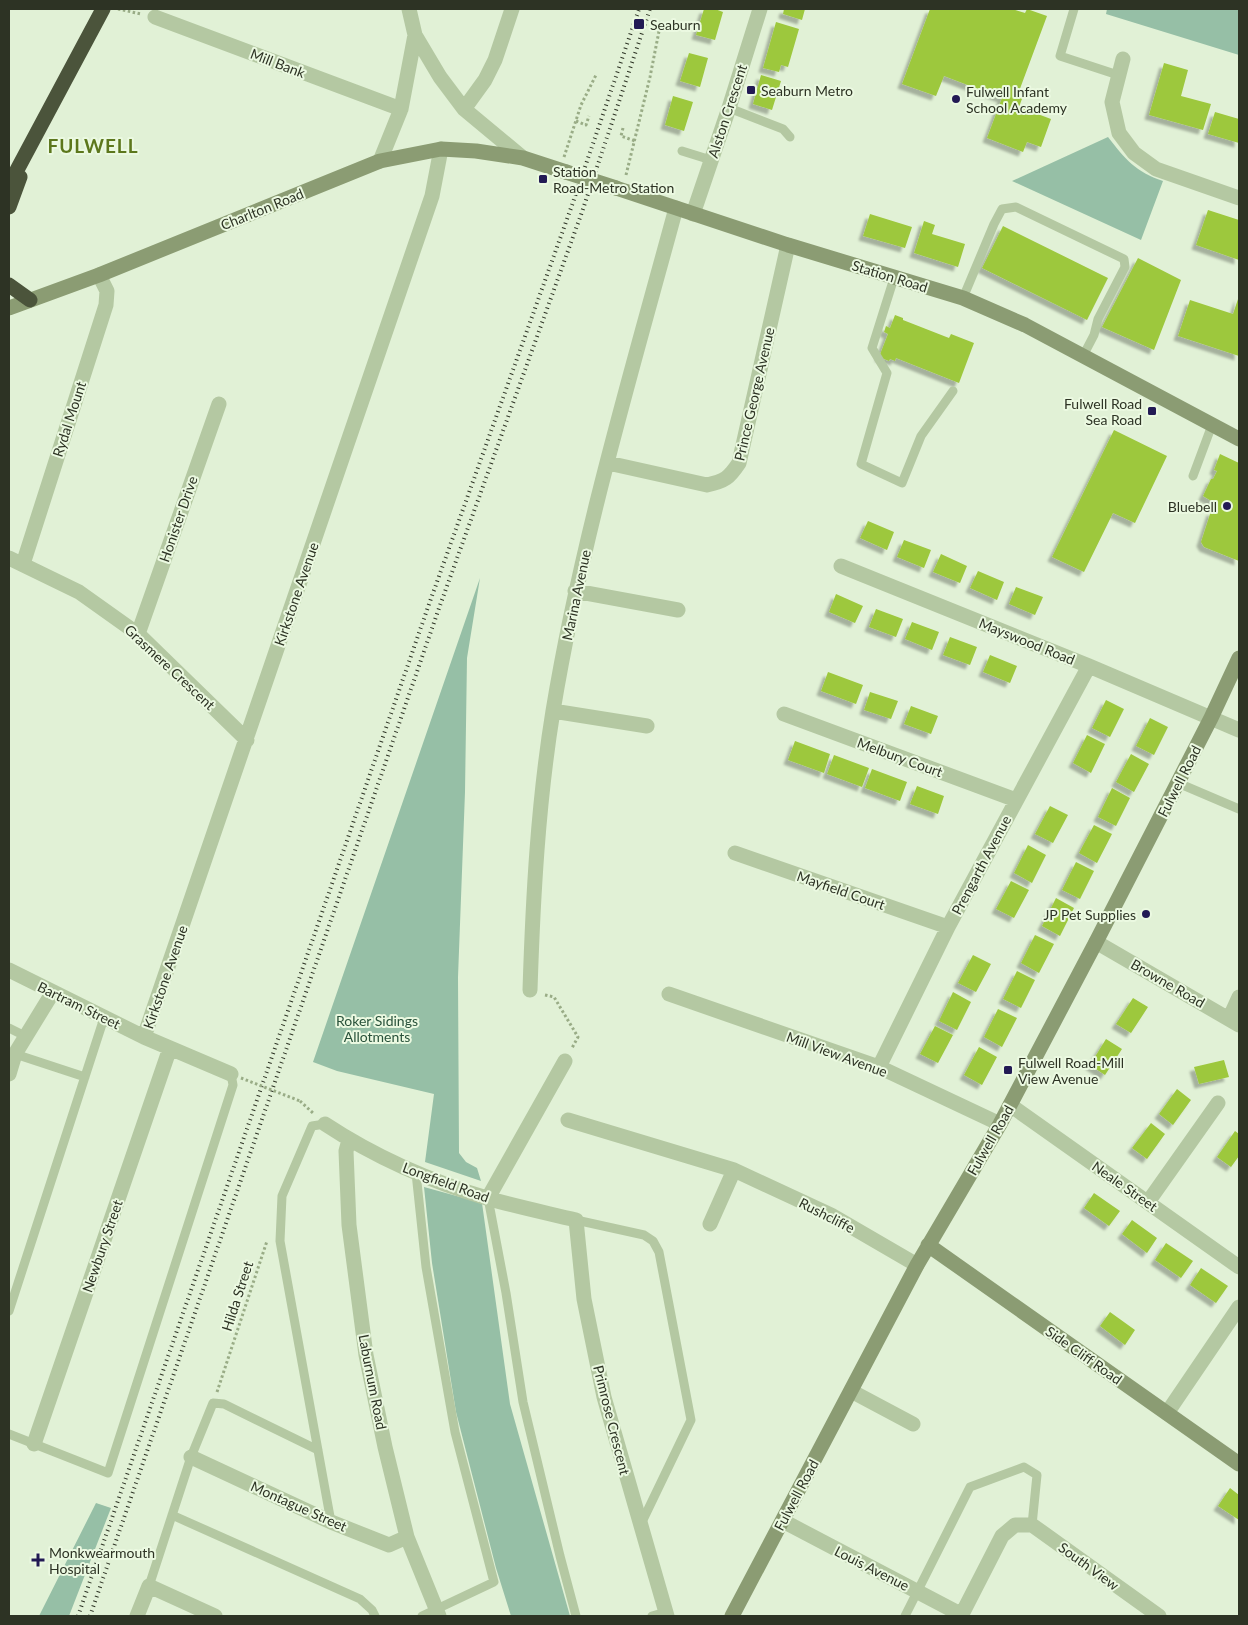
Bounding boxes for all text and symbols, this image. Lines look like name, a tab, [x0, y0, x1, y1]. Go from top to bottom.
place label: Seaburn	[650, 16, 700, 33]
marker: Seaburn	[632, 17, 646, 31]
street label: Mill Bank	[248, 45, 309, 82]
street label: Alston Crescent	[704, 62, 750, 160]
place label: Seaburn Metro	[761, 82, 853, 99]
place label: Fulwell Infant School Academy	[966, 83, 1068, 116]
marker: Seaburn Metro	[745, 84, 757, 96]
marker: Fulwell Infant School Academy	[950, 93, 962, 105]
district label: FULWELL	[47, 134, 139, 157]
place label: Station Road-Metro Station	[553, 163, 674, 196]
marker: Station Road-Metro Station	[537, 173, 549, 185]
street label: Charlton Road	[218, 185, 306, 233]
street label: Station Road	[850, 256, 930, 296]
street label: Prince George Avenue	[730, 326, 778, 462]
street label: Rydal Mount	[49, 379, 89, 459]
place label: Fulwell Road Sea Road	[1064, 395, 1142, 428]
marker: Fulwell Road Sea Road	[1146, 405, 1158, 417]
street label: Honister Drive	[155, 474, 201, 564]
place label: Bluebell	[1168, 498, 1217, 515]
marker: Bluebell	[1221, 500, 1233, 512]
street label: Kirkstone Avenue	[270, 540, 322, 648]
street label: Marina Avenue	[558, 548, 594, 642]
street label: Mayswood Road	[977, 614, 1077, 668]
street label: Grasmere Crescent	[121, 621, 219, 713]
street label: Melbury Court	[855, 734, 945, 780]
street label: Fulwell Road	[1154, 742, 1204, 820]
street label: Prengarth Avenue	[948, 812, 1014, 918]
street label: Mayfield Court	[795, 867, 887, 913]
place label: JP Pet Supplies	[1043, 906, 1136, 923]
marker: JP Pet Supplies	[1140, 908, 1152, 920]
street label: Kirkstone Avenue	[139, 923, 191, 1031]
street label: Browne Road	[1128, 955, 1208, 1011]
street label: Bartram Street	[35, 978, 123, 1032]
park label: Roker Sidings Allotments	[336, 1012, 418, 1045]
street label: Mill View Avenue	[784, 1028, 890, 1080]
place label: Fulwell Road-Mill View Avenue	[1018, 1054, 1124, 1087]
marker: Fulwell Road-Mill View Avenue	[1002, 1064, 1014, 1076]
street label: Fulwell Road	[963, 1102, 1017, 1178]
street label: Neale Street	[1089, 1157, 1161, 1215]
street label: Longfield Road	[400, 1158, 492, 1206]
street label: Rushcliffe	[796, 1194, 858, 1236]
street label: Newbury Street	[78, 1197, 126, 1295]
street label: Hilda Street	[218, 1259, 256, 1333]
street label: Side Cliff Road	[1042, 1322, 1126, 1388]
street label: Laburnum Road	[355, 1333, 391, 1431]
street label: Primrose Crescent	[590, 1363, 634, 1477]
street label: Fulwell Road	[770, 1457, 822, 1533]
street label: Montague Street	[248, 1477, 350, 1535]
street label: South View	[1056, 1538, 1122, 1594]
street label: Louis Avenue	[832, 1542, 912, 1594]
place label: Monkwearmouth Hospital	[49, 1544, 155, 1577]
marker: Monkwearmouth Hospital	[31, 1553, 45, 1567]

